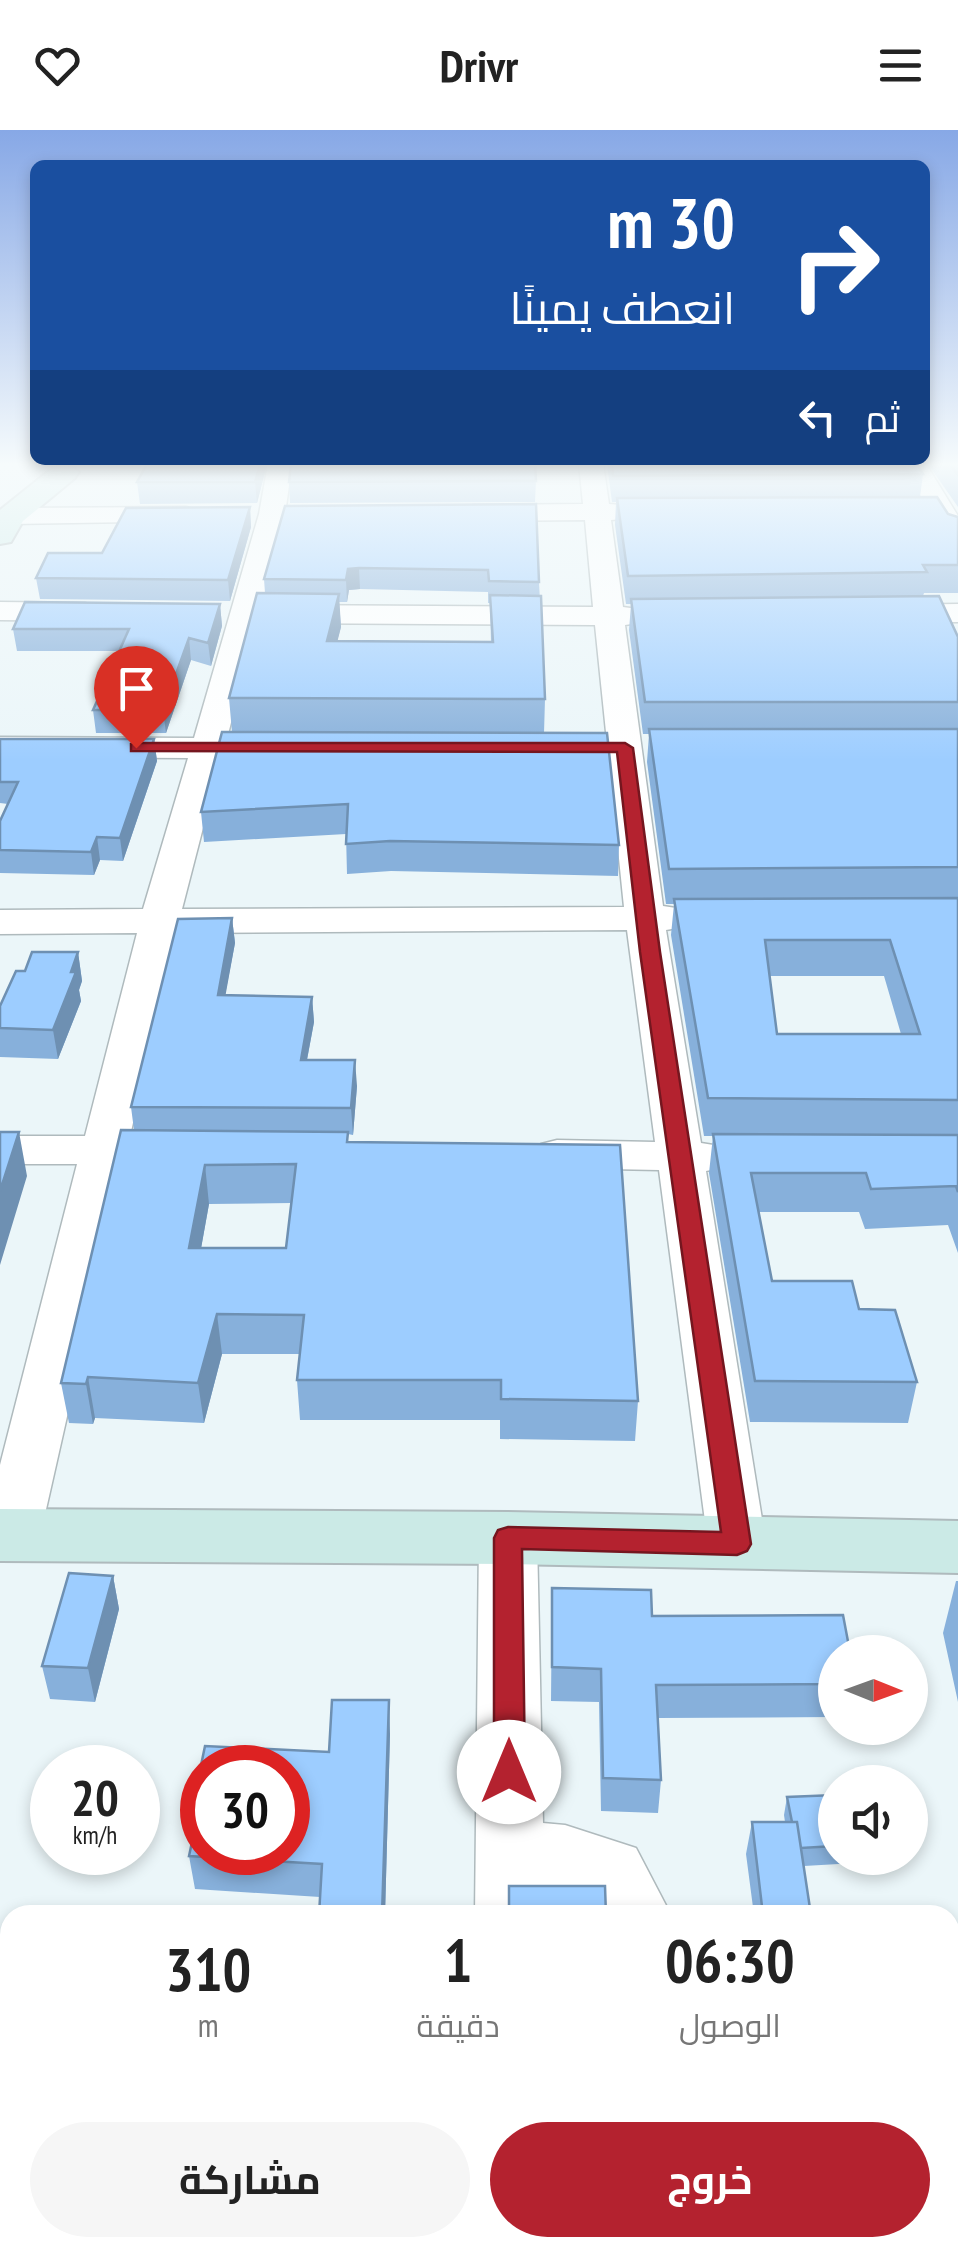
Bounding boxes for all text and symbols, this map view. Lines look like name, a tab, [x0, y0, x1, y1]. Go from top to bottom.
text: Drivr	[440, 36, 518, 94]
icon: heart	[30, 38, 85, 93]
icon: menu	[873, 38, 928, 93]
text: 30 m	[607, 177, 735, 267]
icon: right	[770, 200, 900, 330]
text: انعطف يمينًا	[509, 278, 735, 336]
icon: left	[790, 390, 845, 445]
text: ثم	[865, 393, 900, 442]
pin	[94, 646, 179, 749]
icon: arrive	[109, 661, 164, 716]
north arrow	[818, 1635, 928, 1745]
map controls	[818, 1635, 928, 1875]
position arrow	[457, 1720, 561, 1824]
speed limit sign: 30	[180, 1745, 310, 1875]
text: 20	[71, 1765, 119, 1830]
button: sound	[818, 1765, 928, 1875]
text: km/h	[73, 1819, 117, 1851]
text: 1	[444, 1921, 472, 1999]
text: 06:30	[665, 1921, 795, 1999]
text: 310	[165, 1930, 251, 2008]
text: m	[198, 2004, 219, 2046]
text: دقيقة	[417, 2004, 500, 2046]
text: الوصول	[679, 2004, 781, 2046]
button: مشاركة	[30, 2122, 470, 2237]
button: خروج	[490, 2122, 930, 2237]

